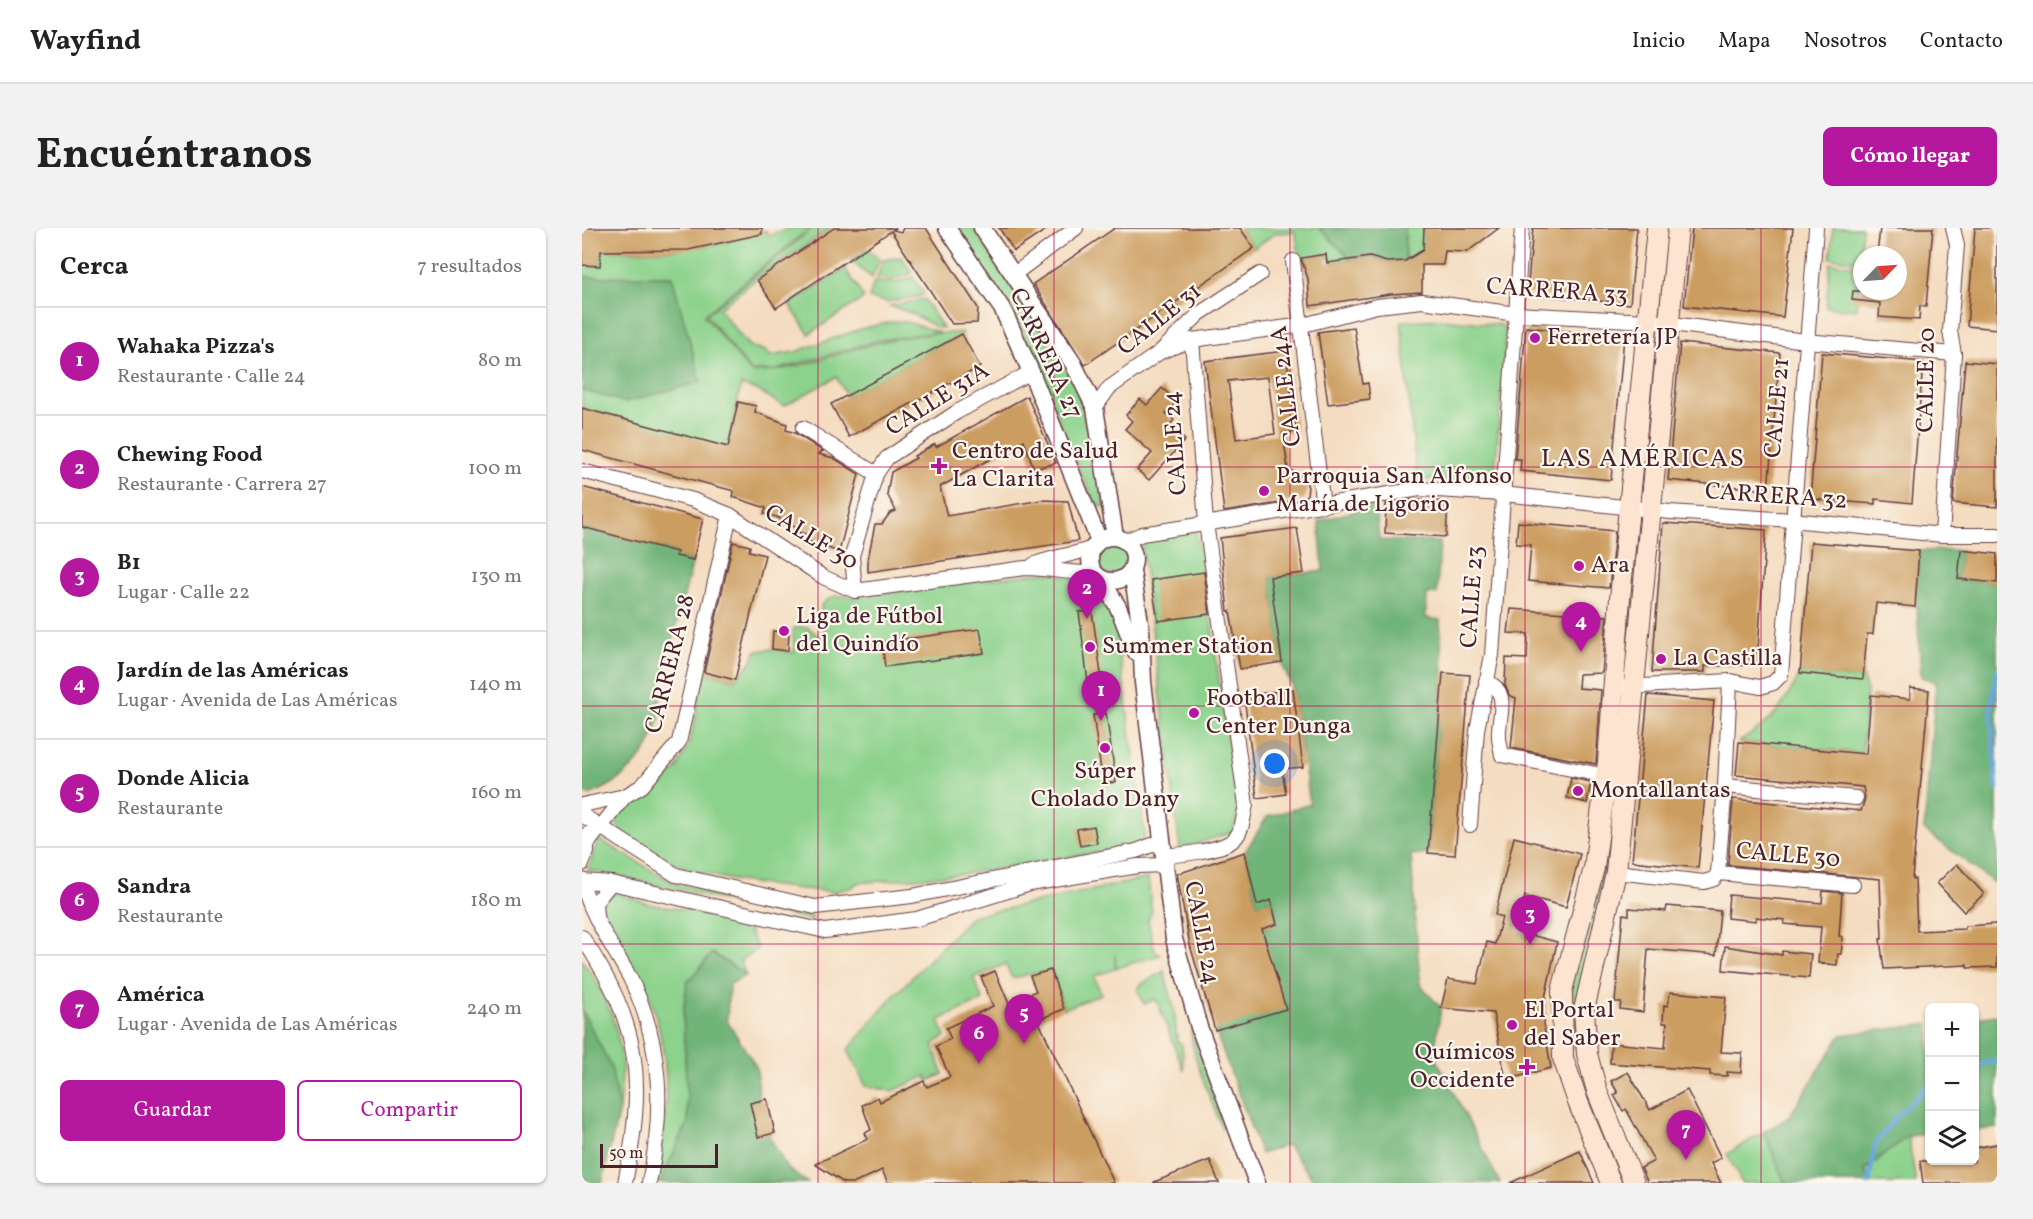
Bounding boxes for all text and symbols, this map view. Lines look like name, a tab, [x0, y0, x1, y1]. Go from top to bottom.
text: Wayfind	[30, 22, 141, 61]
text: Inicio	[1632, 27, 1685, 56]
text: Mapa	[1718, 27, 1771, 56]
text: Nosotros	[1804, 27, 1887, 56]
text: Contacto	[1920, 27, 2003, 56]
text: Encuéntranos	[36, 127, 312, 186]
button: Cómo llegar	[1823, 127, 1997, 186]
north arrow	[1853, 246, 1907, 300]
text: Cerca	[60, 249, 129, 285]
text: 7 resultados	[417, 253, 522, 281]
street label: CARRERA 33	[1485, 270, 1629, 314]
street label: CALLE 31	[1111, 275, 1209, 365]
street label: CARRERA 27	[1000, 283, 1090, 425]
place label: Ferretería JP	[1547, 321, 1678, 355]
street label: CALLE 24A	[1263, 323, 1311, 448]
street label: CALLE 20	[1909, 327, 1945, 433]
marker: Ferretería JP	[1528, 331, 1542, 345]
text: Wahaka Pizza's	[117, 332, 275, 363]
text: 1	[75, 347, 84, 375]
text: 80 m	[478, 347, 522, 375]
street label: CALLE 31A	[879, 355, 997, 445]
street label: CALLE 21	[1757, 357, 1799, 459]
text: Restaurante · Calle 24	[117, 363, 306, 391]
street label: CALLE 24	[1155, 390, 1197, 496]
place label: Centro de Salud La Clarita	[952, 435, 1119, 497]
text: Chewing Food	[117, 440, 263, 471]
district label: LAS AMÉRICAS	[1541, 441, 1745, 477]
text: 2	[74, 455, 85, 483]
text: 100 m	[468, 455, 522, 483]
marker: Centro de Salud La Clarita	[930, 457, 948, 475]
place label: Parroquia San Alfonso María de Ligorio	[1276, 460, 1512, 522]
text: Restaurante · Carrera 27	[117, 471, 327, 499]
street label: CARRERA 32	[1704, 475, 1848, 519]
marker: Parroquia San Alfonso María de Ligorio	[1257, 484, 1271, 498]
street label: CALLE 30	[757, 497, 865, 579]
street label: CALLE 23	[1452, 545, 1494, 649]
text: B1	[117, 548, 141, 579]
place label: Ara	[1591, 549, 1630, 583]
marker: Ara	[1572, 559, 1586, 573]
text: 3	[74, 563, 85, 591]
text: 130 m	[471, 563, 522, 591]
pin: 2	[1068, 570, 1106, 619]
text: Lugar · Calle 22	[117, 579, 250, 607]
street label: CARRERA 28	[637, 591, 705, 737]
place label: Liga de Fútbol del Quindío	[796, 600, 943, 662]
pin: 4	[1562, 602, 1600, 652]
marker: Liga de Fútbol del Quindío	[777, 624, 791, 638]
place label: Summer Station	[1102, 630, 1274, 664]
marker: Summer Station	[1083, 640, 1097, 654]
place label: La Castilla	[1673, 642, 1783, 676]
marker: La Castilla	[1654, 652, 1668, 666]
text: Jardín de las Américas	[117, 656, 349, 687]
text: 4	[73, 671, 86, 699]
text: 140 m	[469, 671, 522, 699]
pin: 1	[1082, 672, 1120, 721]
place label: Football Center Dunga	[1206, 682, 1351, 744]
text: Lugar · Avenida de Las Américas	[117, 687, 397, 715]
marker: Football Center Dunga	[1187, 706, 1201, 720]
marker: Súper Cholado Dany	[1098, 741, 1112, 755]
your location	[1260, 749, 1289, 778]
place label: Súper Cholado Dany	[1031, 755, 1179, 817]
text: Donde Alicia	[117, 764, 249, 795]
place label: Montallantas	[1590, 774, 1731, 808]
text: 5	[75, 779, 84, 807]
text: 160 m	[470, 779, 522, 807]
marker: Montallantas	[1571, 784, 1585, 798]
text: Restaurante	[117, 795, 223, 823]
street label: CALLE 30	[1734, 835, 1842, 877]
text: Sandra	[117, 872, 191, 903]
street label: CALLE 24	[1174, 878, 1228, 988]
text: 6	[74, 887, 85, 915]
text: 180 m	[470, 887, 522, 915]
pin: 3	[1510, 896, 1550, 945]
text: Restaurante	[117, 903, 223, 931]
text: América	[117, 980, 205, 1011]
pin: 5	[1004, 994, 1044, 1044]
place label: El Portal del Saber	[1524, 994, 1621, 1056]
text: 7	[75, 995, 84, 1023]
text: 240 m	[467, 995, 522, 1023]
map controls	[1925, 1003, 1979, 1165]
button: +	[1925, 1003, 1979, 1057]
text: Lugar · Avenida de Las Américas	[117, 1011, 397, 1039]
pin: 6	[960, 1014, 998, 1064]
marker: El Portal del Saber	[1505, 1018, 1519, 1032]
place label: Químicos Occidente	[1410, 1036, 1515, 1098]
button: −	[1925, 1057, 1979, 1111]
marker: Químicos Occidente	[1520, 1060, 1534, 1074]
button: Guardar	[60, 1080, 285, 1141]
button: Compartir	[297, 1080, 522, 1141]
pin: 7	[1666, 1110, 1706, 1160]
button: layers	[1925, 1111, 1979, 1165]
scale bar	[600, 1141, 718, 1168]
text: 50 m	[609, 1143, 643, 1165]

